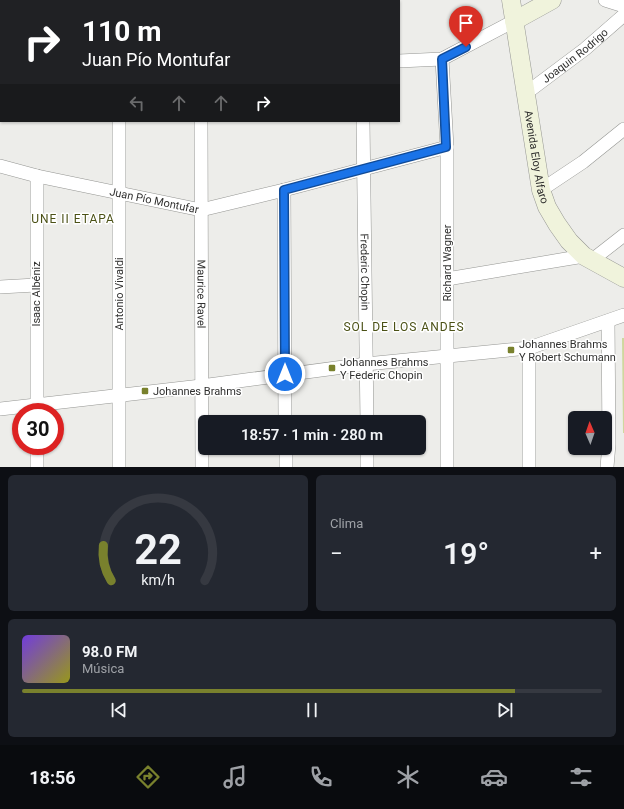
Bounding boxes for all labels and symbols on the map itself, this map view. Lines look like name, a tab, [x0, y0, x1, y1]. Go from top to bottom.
pin	[449, 6, 483, 47]
street label: Joaquin Rodrigo	[539, 26, 611, 86]
street label: Avenida Eloy Alfaro	[522, 109, 552, 205]
street label: Juan Pío Montufar	[108, 185, 200, 216]
district label: UNE II ETAPA	[31, 212, 115, 226]
street label: Richard Wagner	[441, 224, 454, 302]
street label: Frederic Chopin	[358, 233, 372, 311]
street label: Antonio Vivaldi	[113, 257, 126, 331]
street label: Maurice Ravel	[195, 260, 208, 328]
street label: Isaac Albéniz	[30, 261, 43, 327]
district label: SOL DE LOS ANDES	[343, 320, 465, 334]
place label: Johannes Brahms Y Robert Schumann	[519, 338, 616, 364]
marker: Johannes Brahms Y Robert Schumann	[506, 345, 516, 355]
position arrow	[264, 353, 306, 395]
place label: Johannes Brahms Y Federic Chopin	[340, 356, 429, 382]
marker: Johannes Brahms Y Federic Chopin	[327, 363, 337, 373]
place label: Johannes Brahms	[153, 385, 242, 398]
marker: Johannes Brahms	[140, 386, 150, 396]
speed limit sign: 30	[12, 403, 64, 455]
north arrow	[568, 411, 612, 455]

